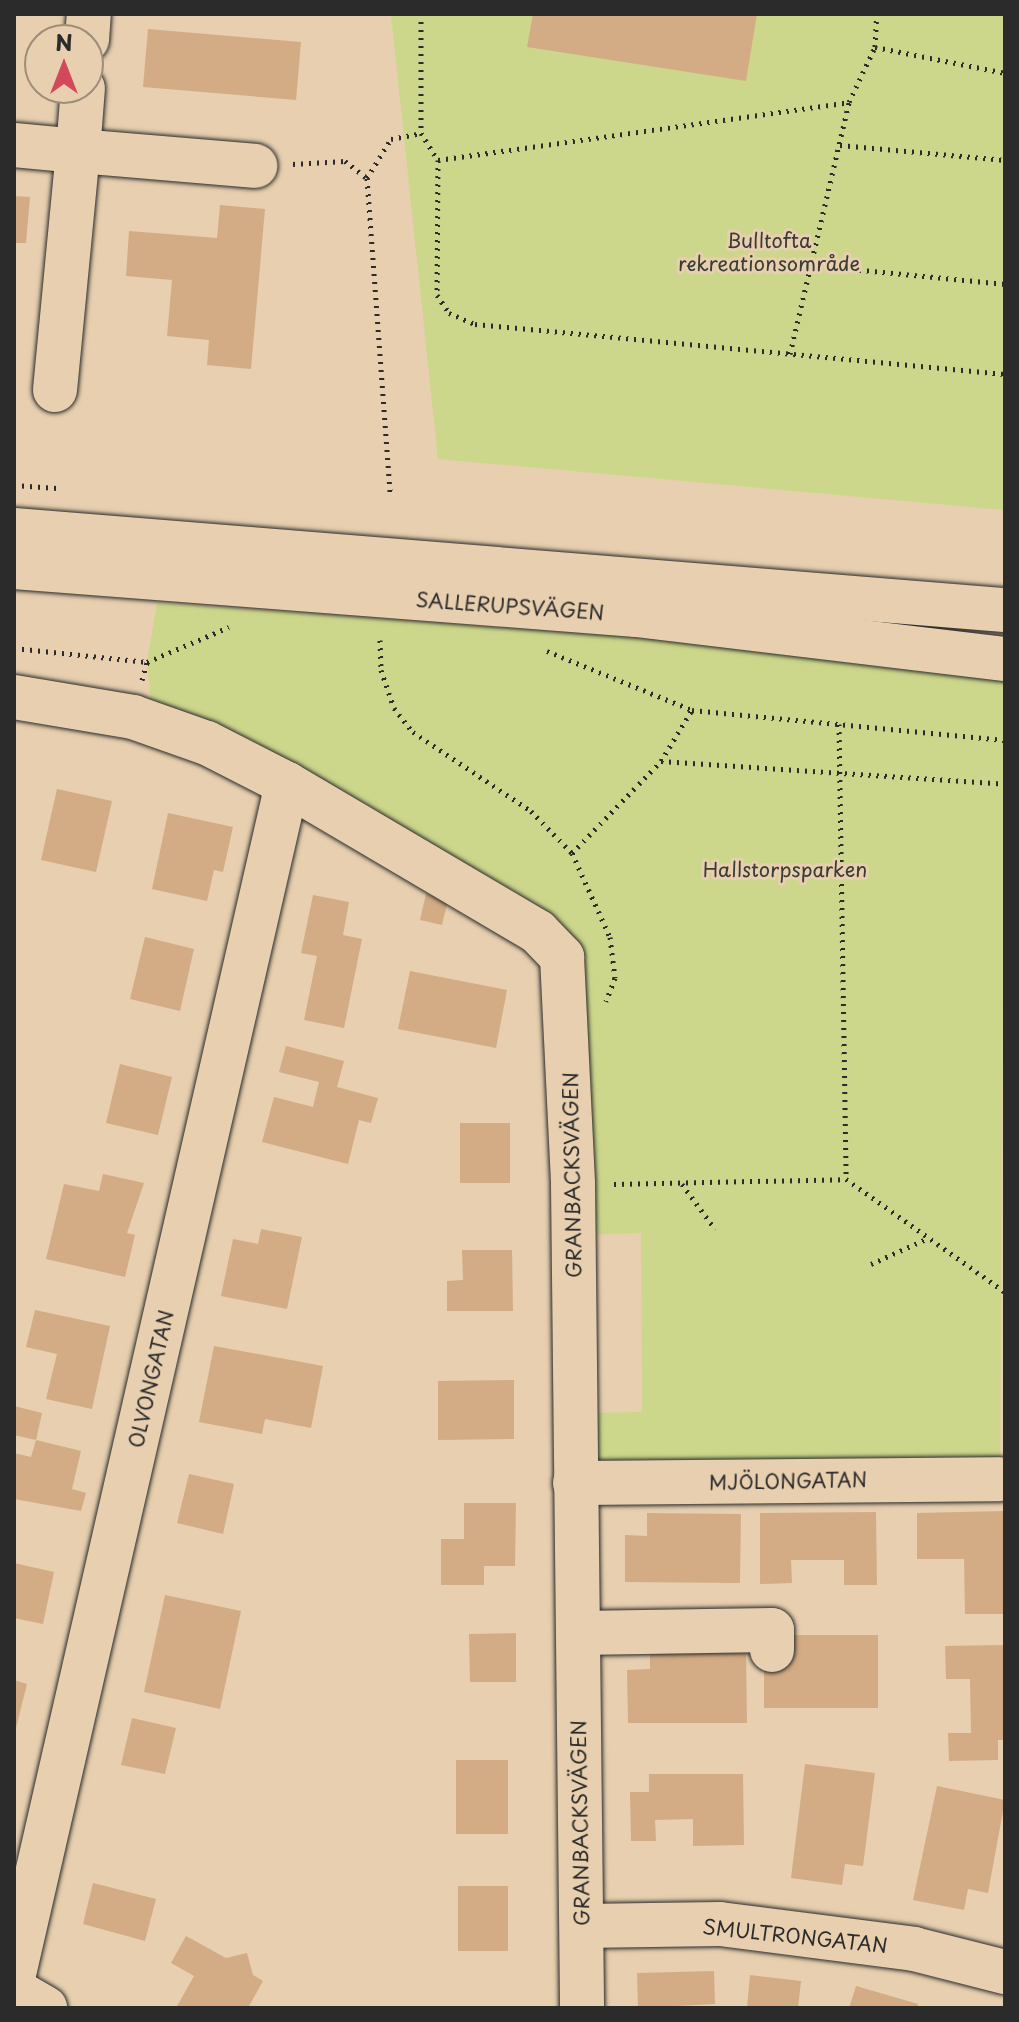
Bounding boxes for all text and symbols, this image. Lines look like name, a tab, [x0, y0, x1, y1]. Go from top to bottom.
north arrow	[24, 24, 104, 104]
text: N	[55, 25, 73, 58]
park label: Bulltofta rekreationsområde	[678, 228, 860, 275]
street label: SALLERUPSVÄGEN	[415, 587, 605, 625]
park label: Hallstorpsparken	[703, 857, 867, 881]
street label: GRANBACKSVÄGEN	[558, 1072, 586, 1278]
street label: OLVONGATAN	[124, 1308, 178, 1450]
street label: MJÖLONGATAN	[709, 1468, 867, 1494]
street label: GRANBACKSVÄGEN	[566, 1720, 594, 1926]
street label: SMULTRONGATAN	[701, 1914, 889, 1958]

